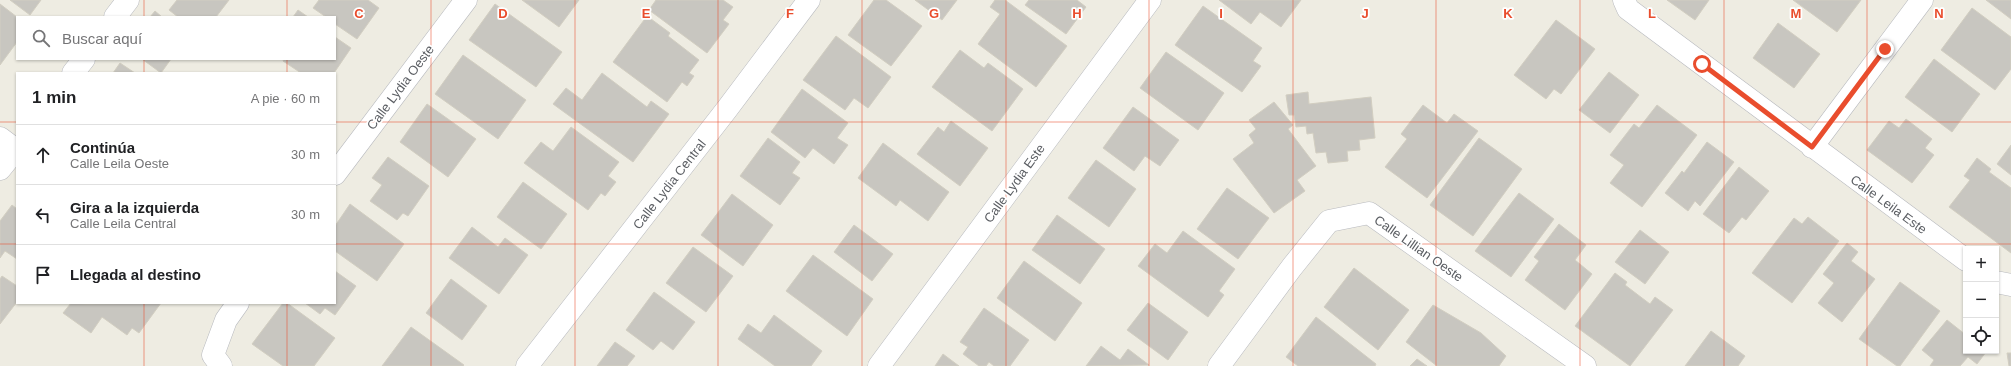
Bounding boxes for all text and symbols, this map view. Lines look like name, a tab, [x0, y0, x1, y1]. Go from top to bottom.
text: C	[354, 6, 364, 21]
text: D	[498, 6, 508, 21]
text: E	[642, 6, 651, 21]
text: F	[786, 6, 794, 21]
text: G	[929, 6, 939, 21]
text: H	[1072, 6, 1082, 21]
text: I	[1219, 6, 1223, 21]
text: J	[1361, 6, 1369, 21]
text: K	[1503, 6, 1513, 21]
text: L	[1648, 6, 1656, 21]
text: M	[1791, 6, 1801, 21]
text: N	[1934, 6, 1944, 21]
search box	[16, 16, 336, 60]
icon: search	[30, 27, 52, 49]
text: Buscar aquí	[62, 30, 142, 47]
route end	[1876, 40, 1894, 58]
street label: Calle Lydia Oeste	[364, 42, 437, 133]
route start	[1693, 55, 1711, 73]
text: 1 min	[32, 88, 76, 107]
text: A pie · 60 m	[251, 91, 320, 106]
street label: Calle Lydia Central	[630, 137, 709, 232]
text: Continúa	[70, 139, 135, 156]
street label: Calle Lydia Este	[981, 141, 1048, 226]
icon: ahead	[32, 144, 54, 166]
text: 30 m	[291, 147, 320, 162]
text: Calle Leila Oeste	[70, 156, 169, 171]
street label: Calle Leila Este	[1848, 172, 1930, 237]
text: Gira a la izquierda	[70, 199, 199, 216]
icon: left	[32, 204, 54, 226]
text: 30 m	[291, 207, 320, 222]
street label: Calle Lillian Oeste	[1371, 212, 1466, 285]
text: Calle Leila Central	[70, 216, 176, 231]
map controls	[1963, 246, 1999, 354]
button: +	[1963, 246, 1999, 282]
icon: arrive	[32, 264, 54, 286]
text: Llegada al destino	[70, 266, 201, 283]
button: −	[1963, 282, 1999, 318]
button: locate	[1963, 318, 1999, 354]

